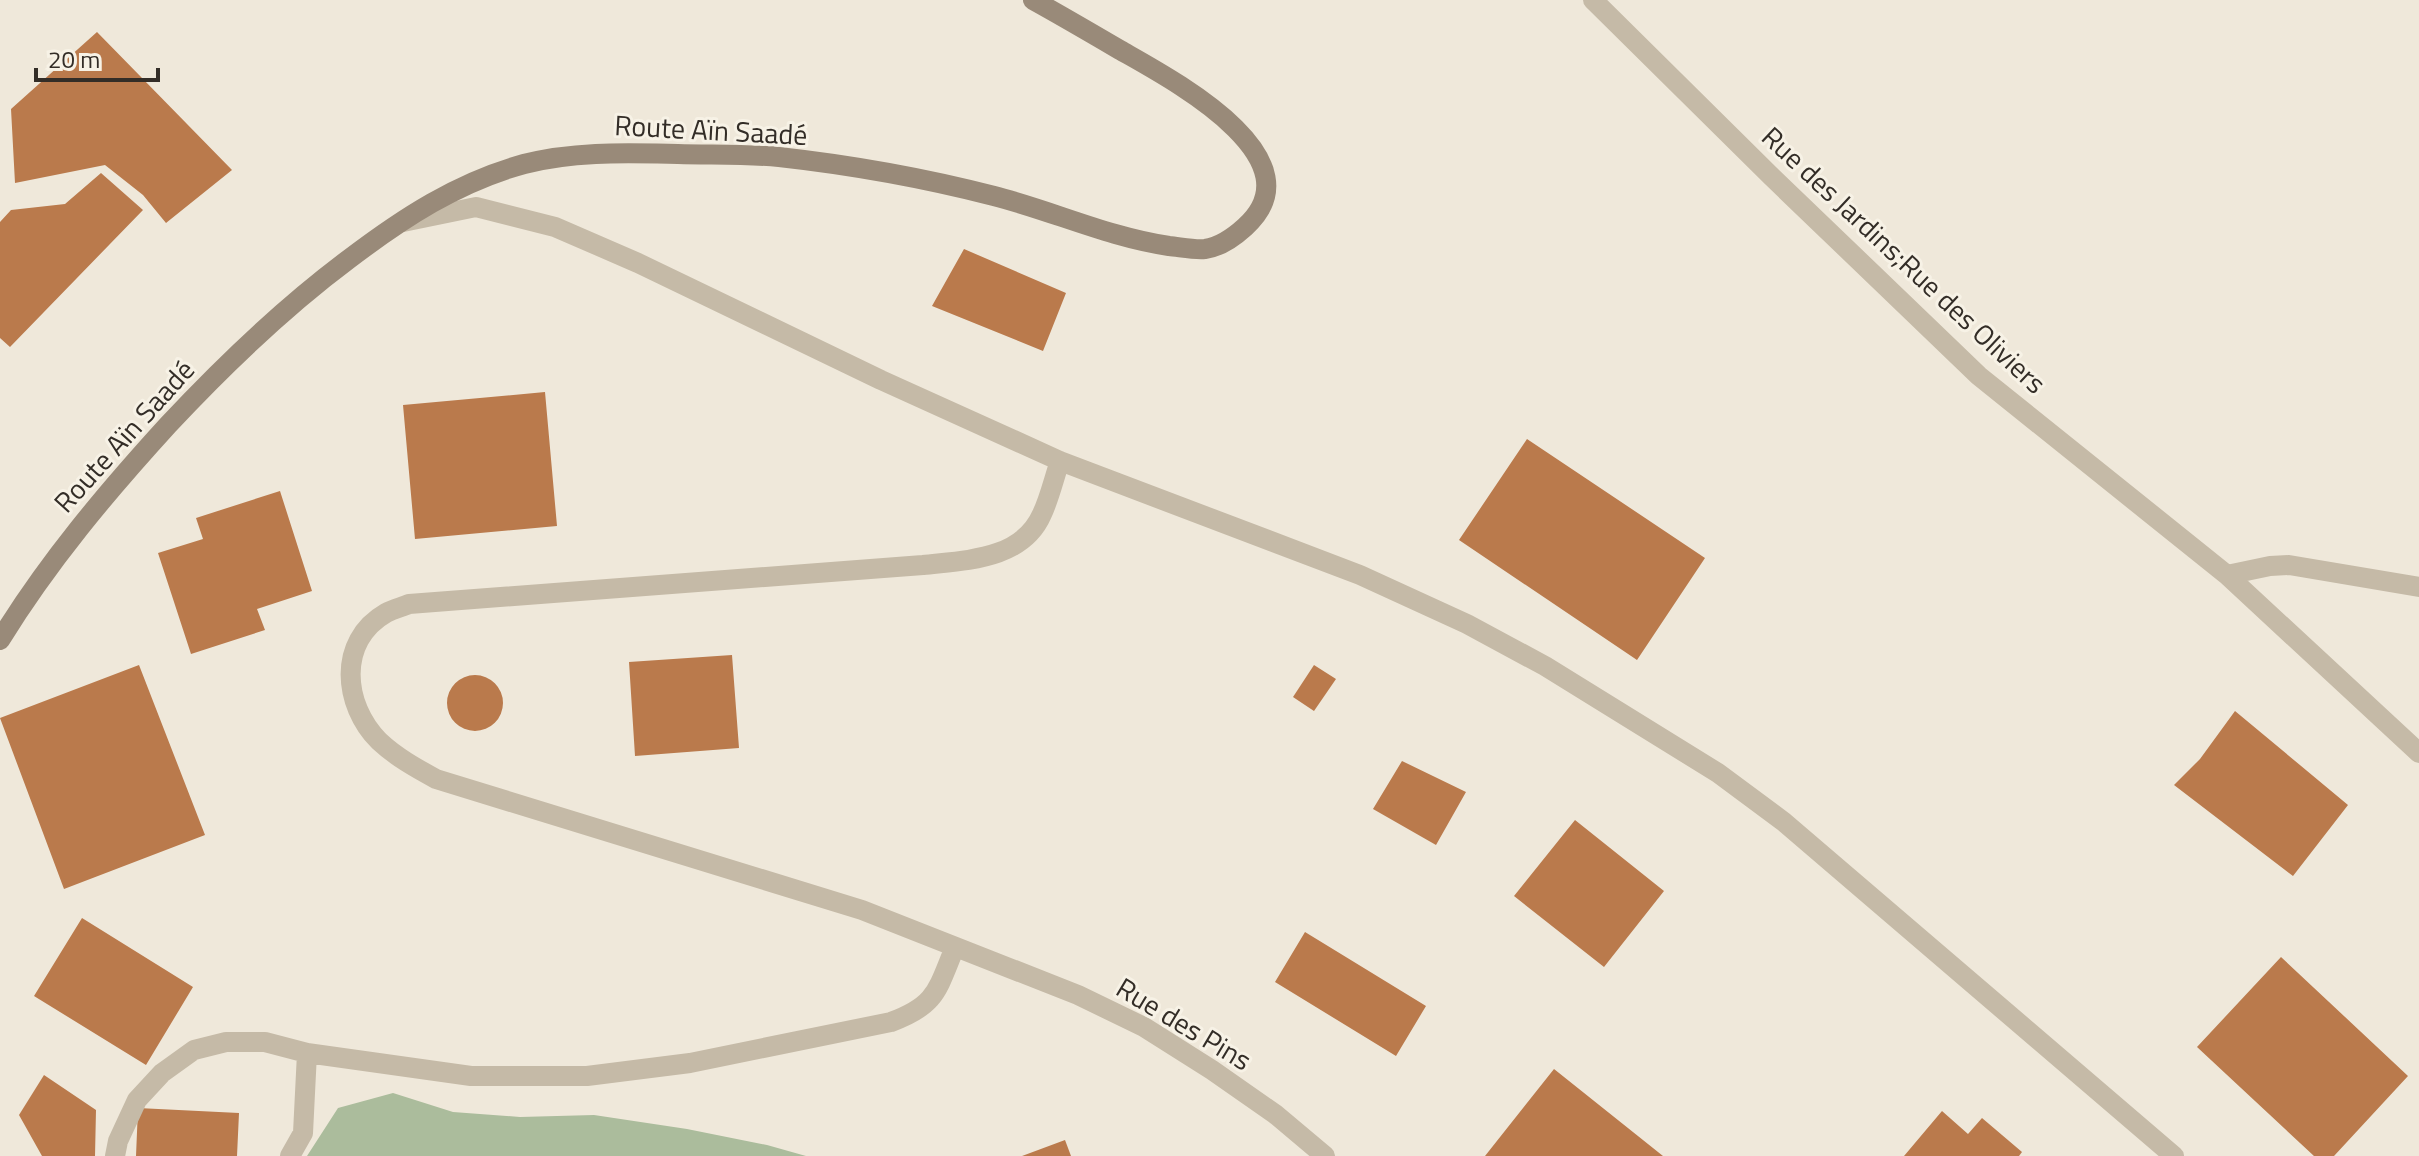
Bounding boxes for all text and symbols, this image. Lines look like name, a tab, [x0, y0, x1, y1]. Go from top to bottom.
scale bar	[36, 32, 158, 82]
text: 20 m	[48, 41, 100, 77]
street label: Route Aïn Saadé	[614, 103, 809, 156]
street label: Rue des Jardins;Rue des Oliviers	[1752, 116, 2056, 404]
street label: Route Aïn Saadé	[43, 350, 204, 522]
street label: Rue des Pins	[1108, 966, 1260, 1081]

